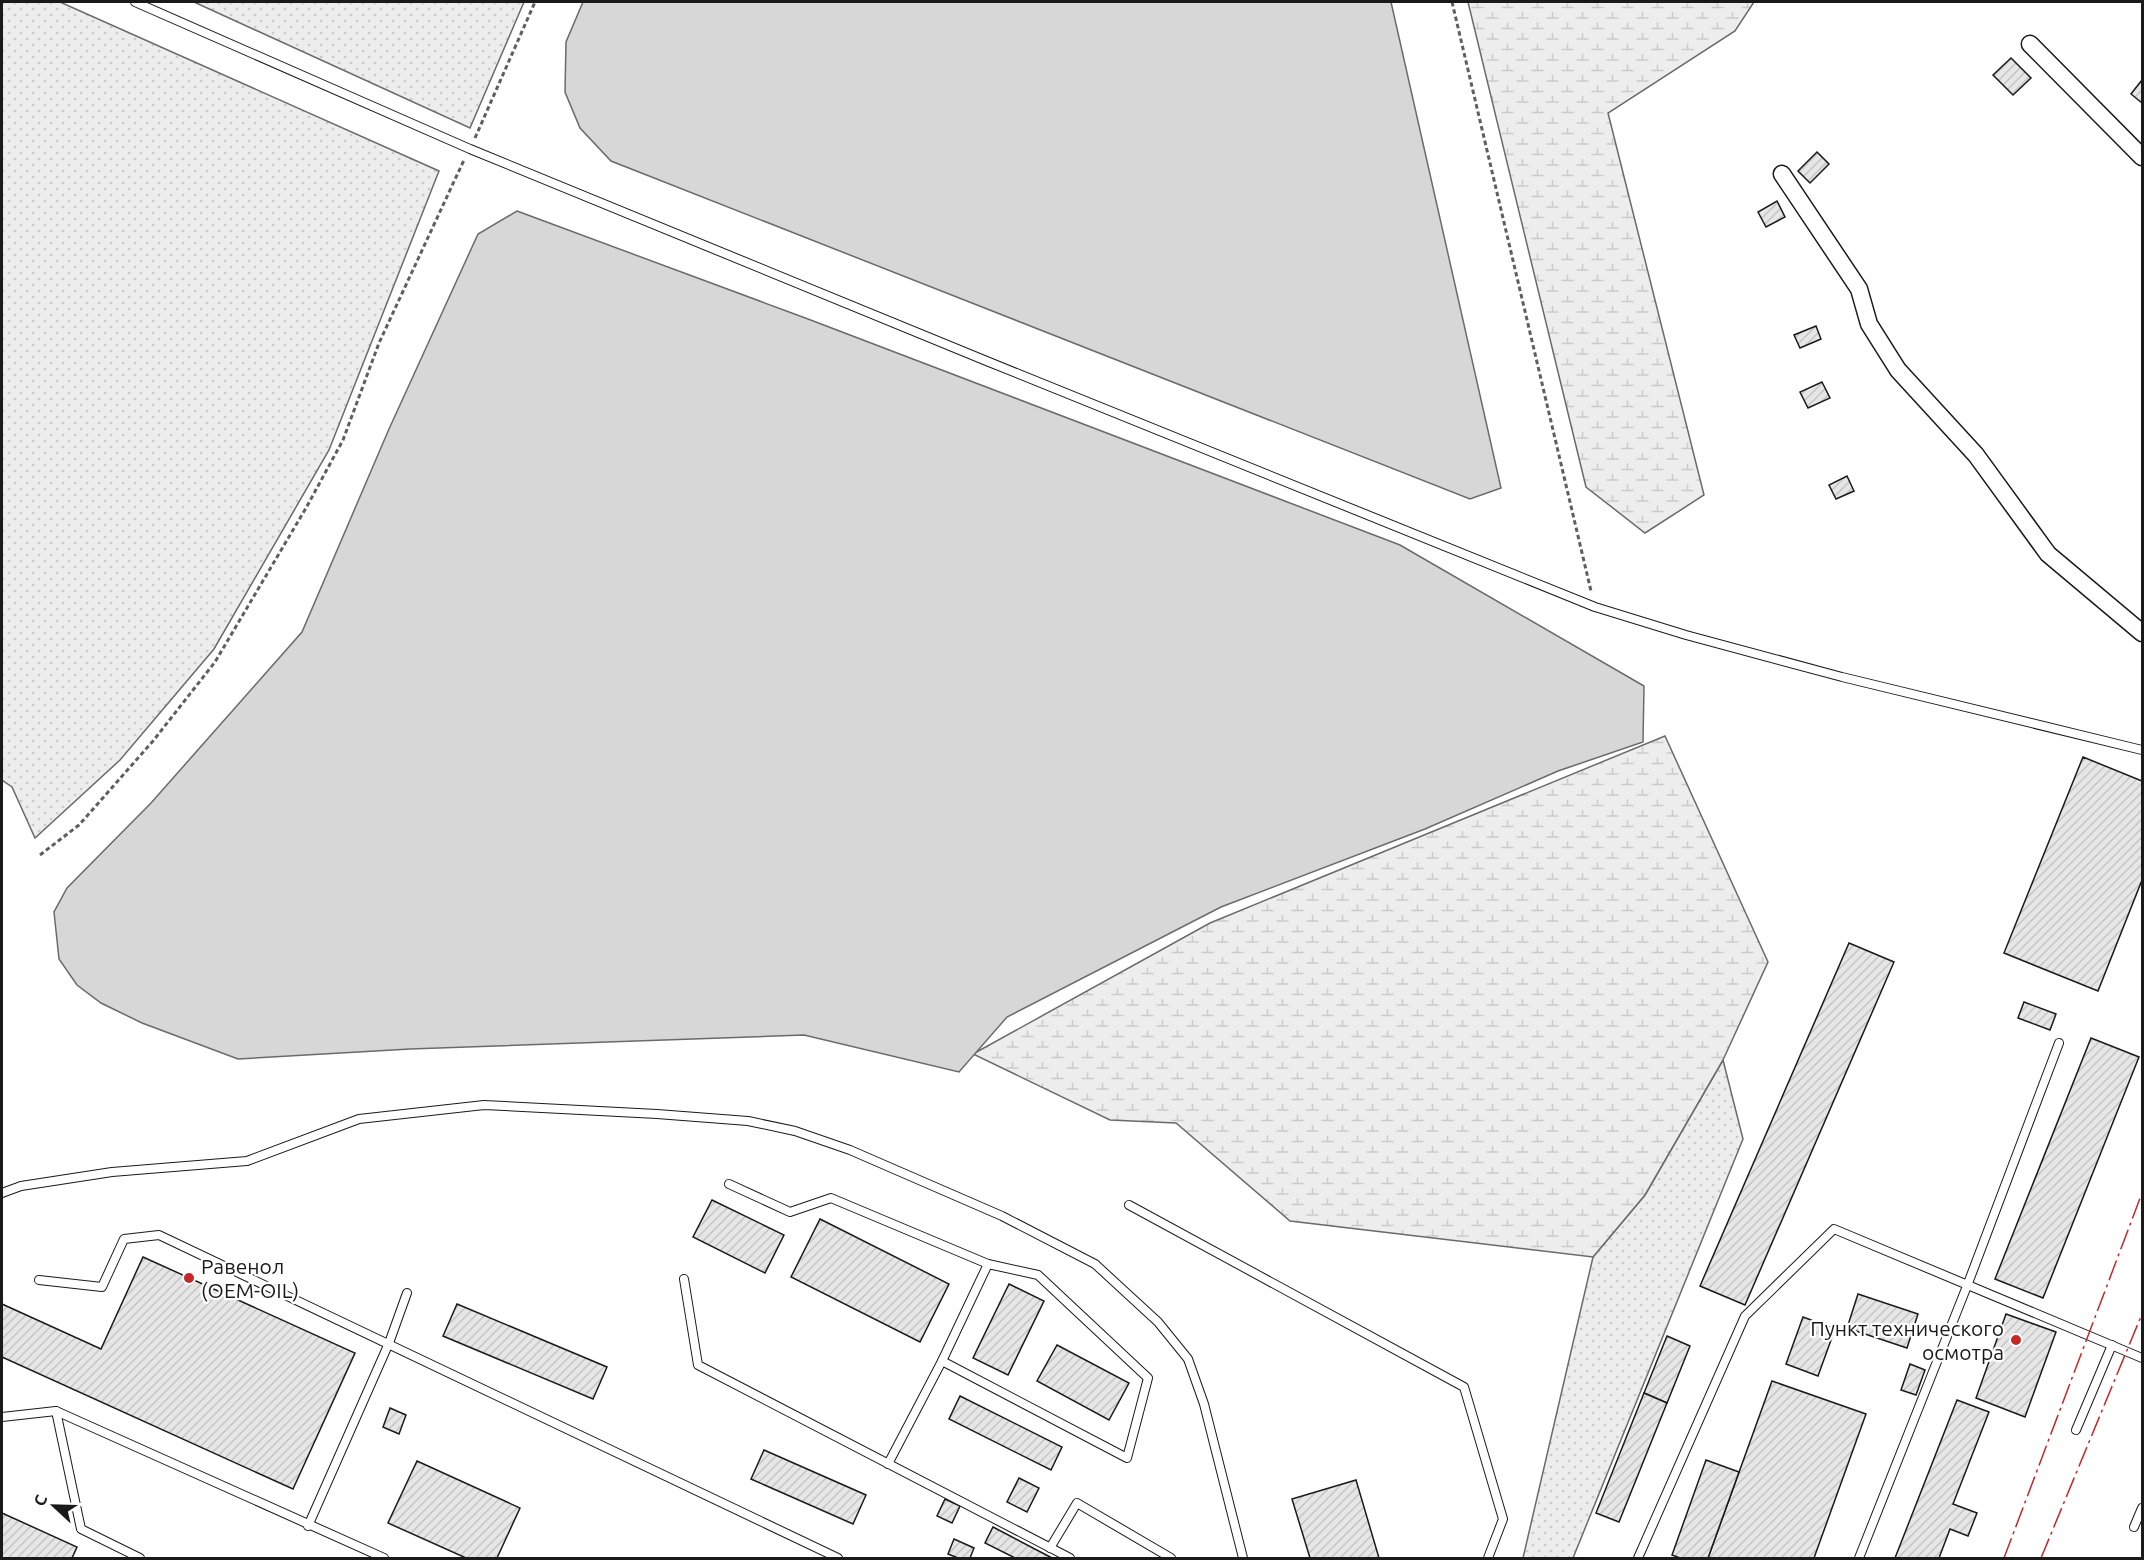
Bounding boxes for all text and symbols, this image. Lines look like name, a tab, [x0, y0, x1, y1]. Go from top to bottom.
place label: Равенол (OEM-OIL)	[201, 1254, 299, 1302]
marker: Равенол (OEM-OIL)	[182, 1271, 196, 1285]
place label: Пункт технического осмотра	[1810, 1316, 2004, 1364]
marker: Пункт технического осмотра	[2009, 1333, 2023, 1347]
north arrow	[24, 1476, 84, 1536]
text: С	[30, 1492, 50, 1508]

